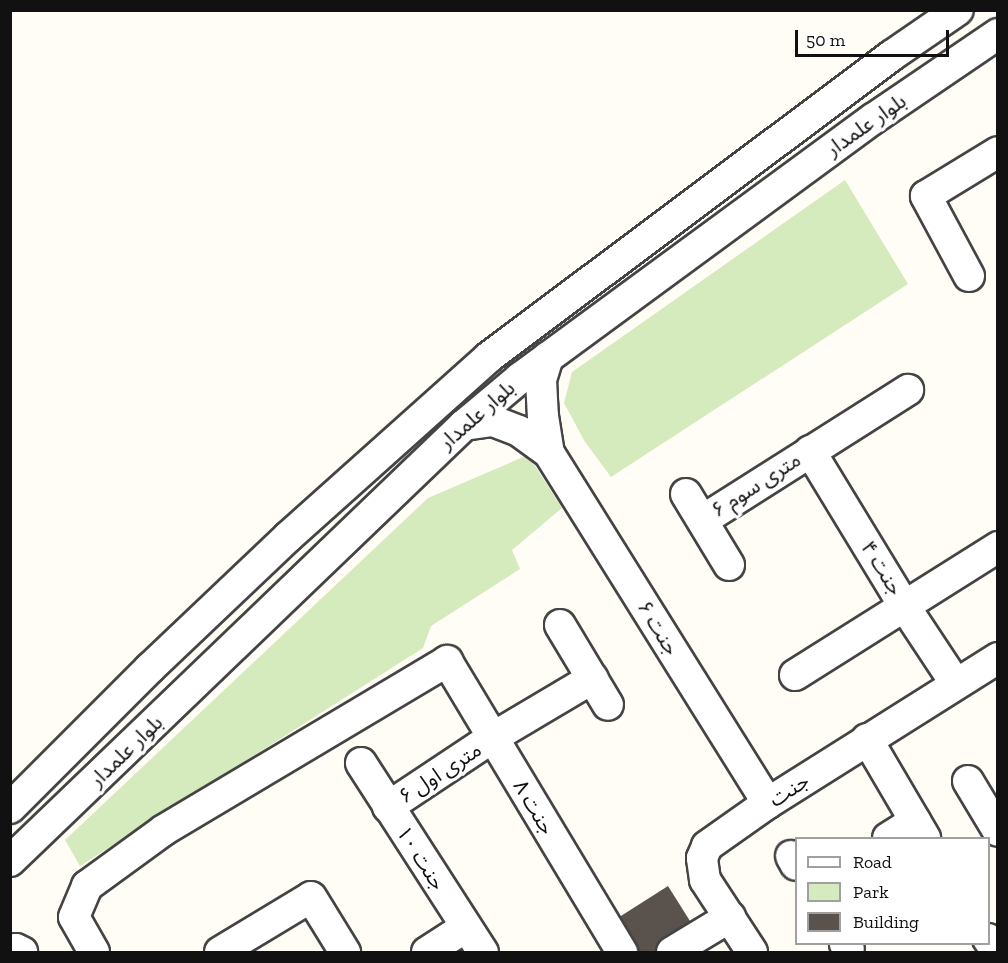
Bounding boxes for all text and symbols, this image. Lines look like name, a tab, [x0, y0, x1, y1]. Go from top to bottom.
scale bar	[798, 18, 952, 56]
text: 50 m	[806, 29, 845, 51]
street label: بلوار علمدار	[821, 88, 911, 162]
street label: بلوار علمدار	[434, 375, 520, 455]
street label: ۶ متری سوم	[707, 447, 805, 523]
street label: جنت ۴	[856, 536, 908, 600]
street label: جنت ۶	[632, 596, 684, 660]
street label: بلوار علمدار	[84, 710, 168, 792]
street label: ۶ متری اول	[394, 737, 486, 809]
street label: جنت	[764, 768, 814, 812]
street label: جنت ۸	[508, 775, 560, 839]
street label: جنت ۱۰	[391, 821, 451, 895]
legend	[795, 837, 990, 945]
text: Road	[853, 851, 892, 873]
text: Park	[853, 881, 889, 903]
text: Building	[853, 911, 919, 933]

